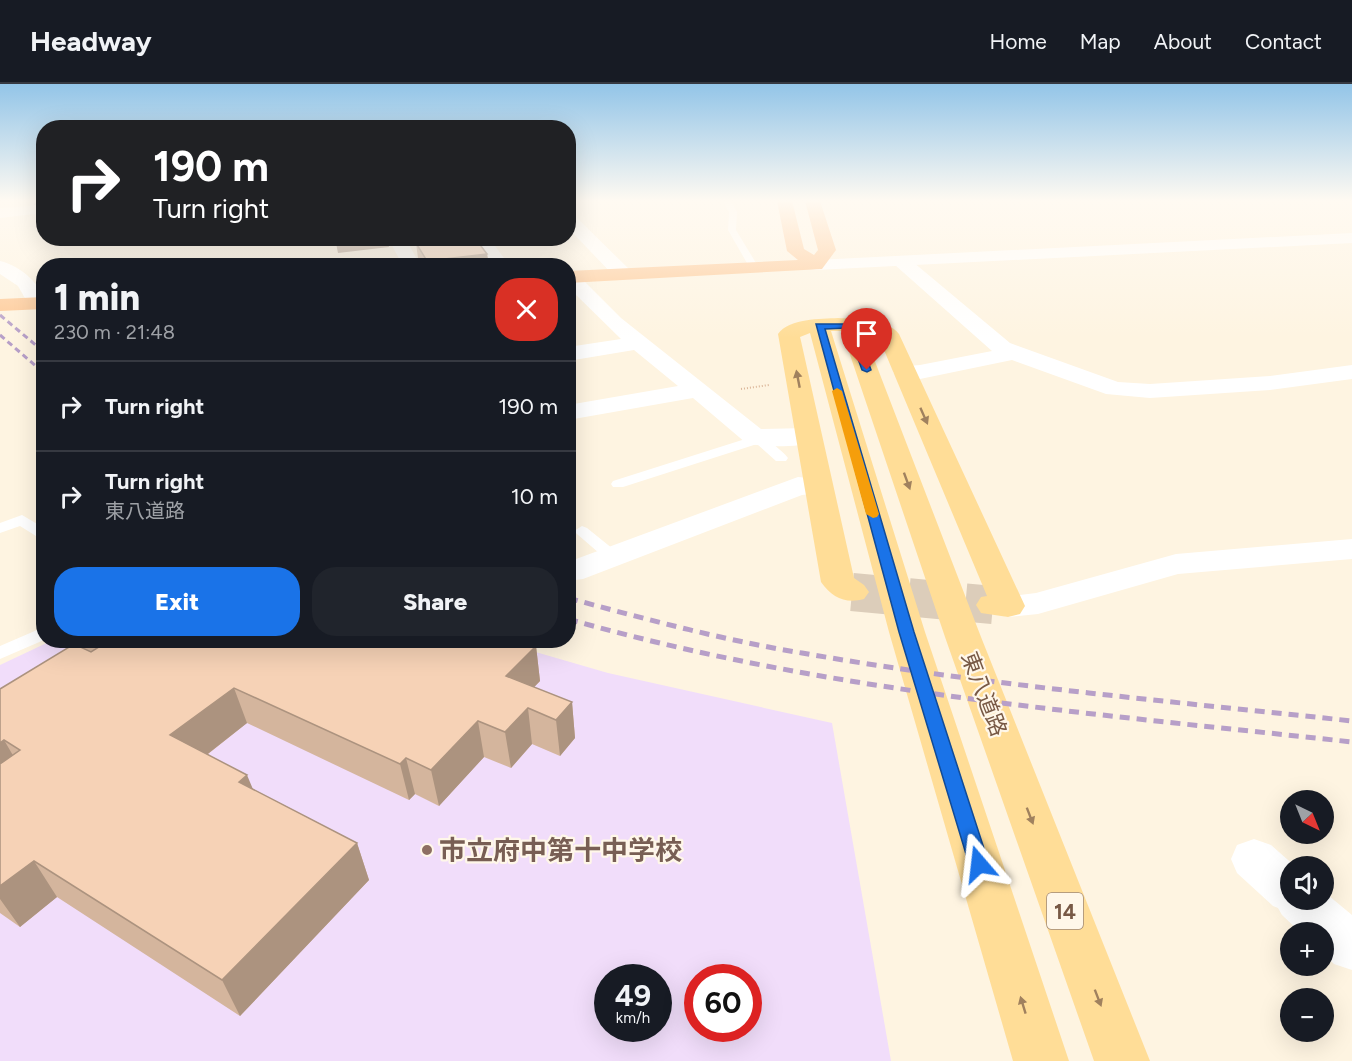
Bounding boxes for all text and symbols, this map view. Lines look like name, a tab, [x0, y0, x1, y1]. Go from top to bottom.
text: Headway	[30, 24, 152, 58]
text: Home	[990, 29, 1047, 54]
text: Map	[1080, 29, 1121, 54]
text: About	[1154, 29, 1212, 54]
text: Contact	[1245, 29, 1322, 54]
text: 190 m	[153, 141, 269, 192]
icon: right	[54, 144, 132, 222]
text: Turn right	[153, 192, 269, 225]
text: 1 min	[54, 276, 140, 319]
button: close	[495, 278, 558, 341]
pin	[841, 308, 892, 370]
icon: arrive	[850, 317, 883, 350]
text: 230 m · 21:48	[54, 320, 175, 344]
one-way arrow	[793, 369, 802, 388]
icon: right	[54, 390, 87, 423]
text: Turn right	[105, 393, 204, 420]
text: 190 m	[498, 393, 558, 420]
one-way arrow	[919, 407, 929, 425]
text: Turn right	[105, 468, 204, 495]
one-way arrow	[902, 473, 912, 491]
icon: right	[54, 480, 87, 513]
text: 10 m	[511, 483, 558, 510]
text: 東八道路	[105, 499, 185, 523]
button: Exit	[54, 567, 300, 636]
button: Share	[312, 567, 558, 636]
street label: 東八道路	[956, 648, 1012, 740]
north arrow	[1280, 790, 1334, 844]
map controls	[1280, 790, 1334, 1042]
one-way arrow	[1025, 807, 1035, 825]
position arrow	[947, 832, 1011, 896]
place label: 市立府中第十中学校	[439, 834, 682, 867]
marker: 市立府中第十中学校	[420, 843, 434, 857]
button: sound	[1280, 856, 1334, 910]
road number: 14	[1047, 893, 1083, 929]
button: +	[1280, 922, 1334, 976]
speed limit sign: 60	[684, 964, 762, 1042]
text: 49	[615, 977, 651, 1014]
button: −	[1280, 988, 1334, 1042]
one-way arrow	[1094, 989, 1103, 1007]
one-way arrow	[1018, 996, 1027, 1014]
text: km/h	[616, 1009, 650, 1027]

